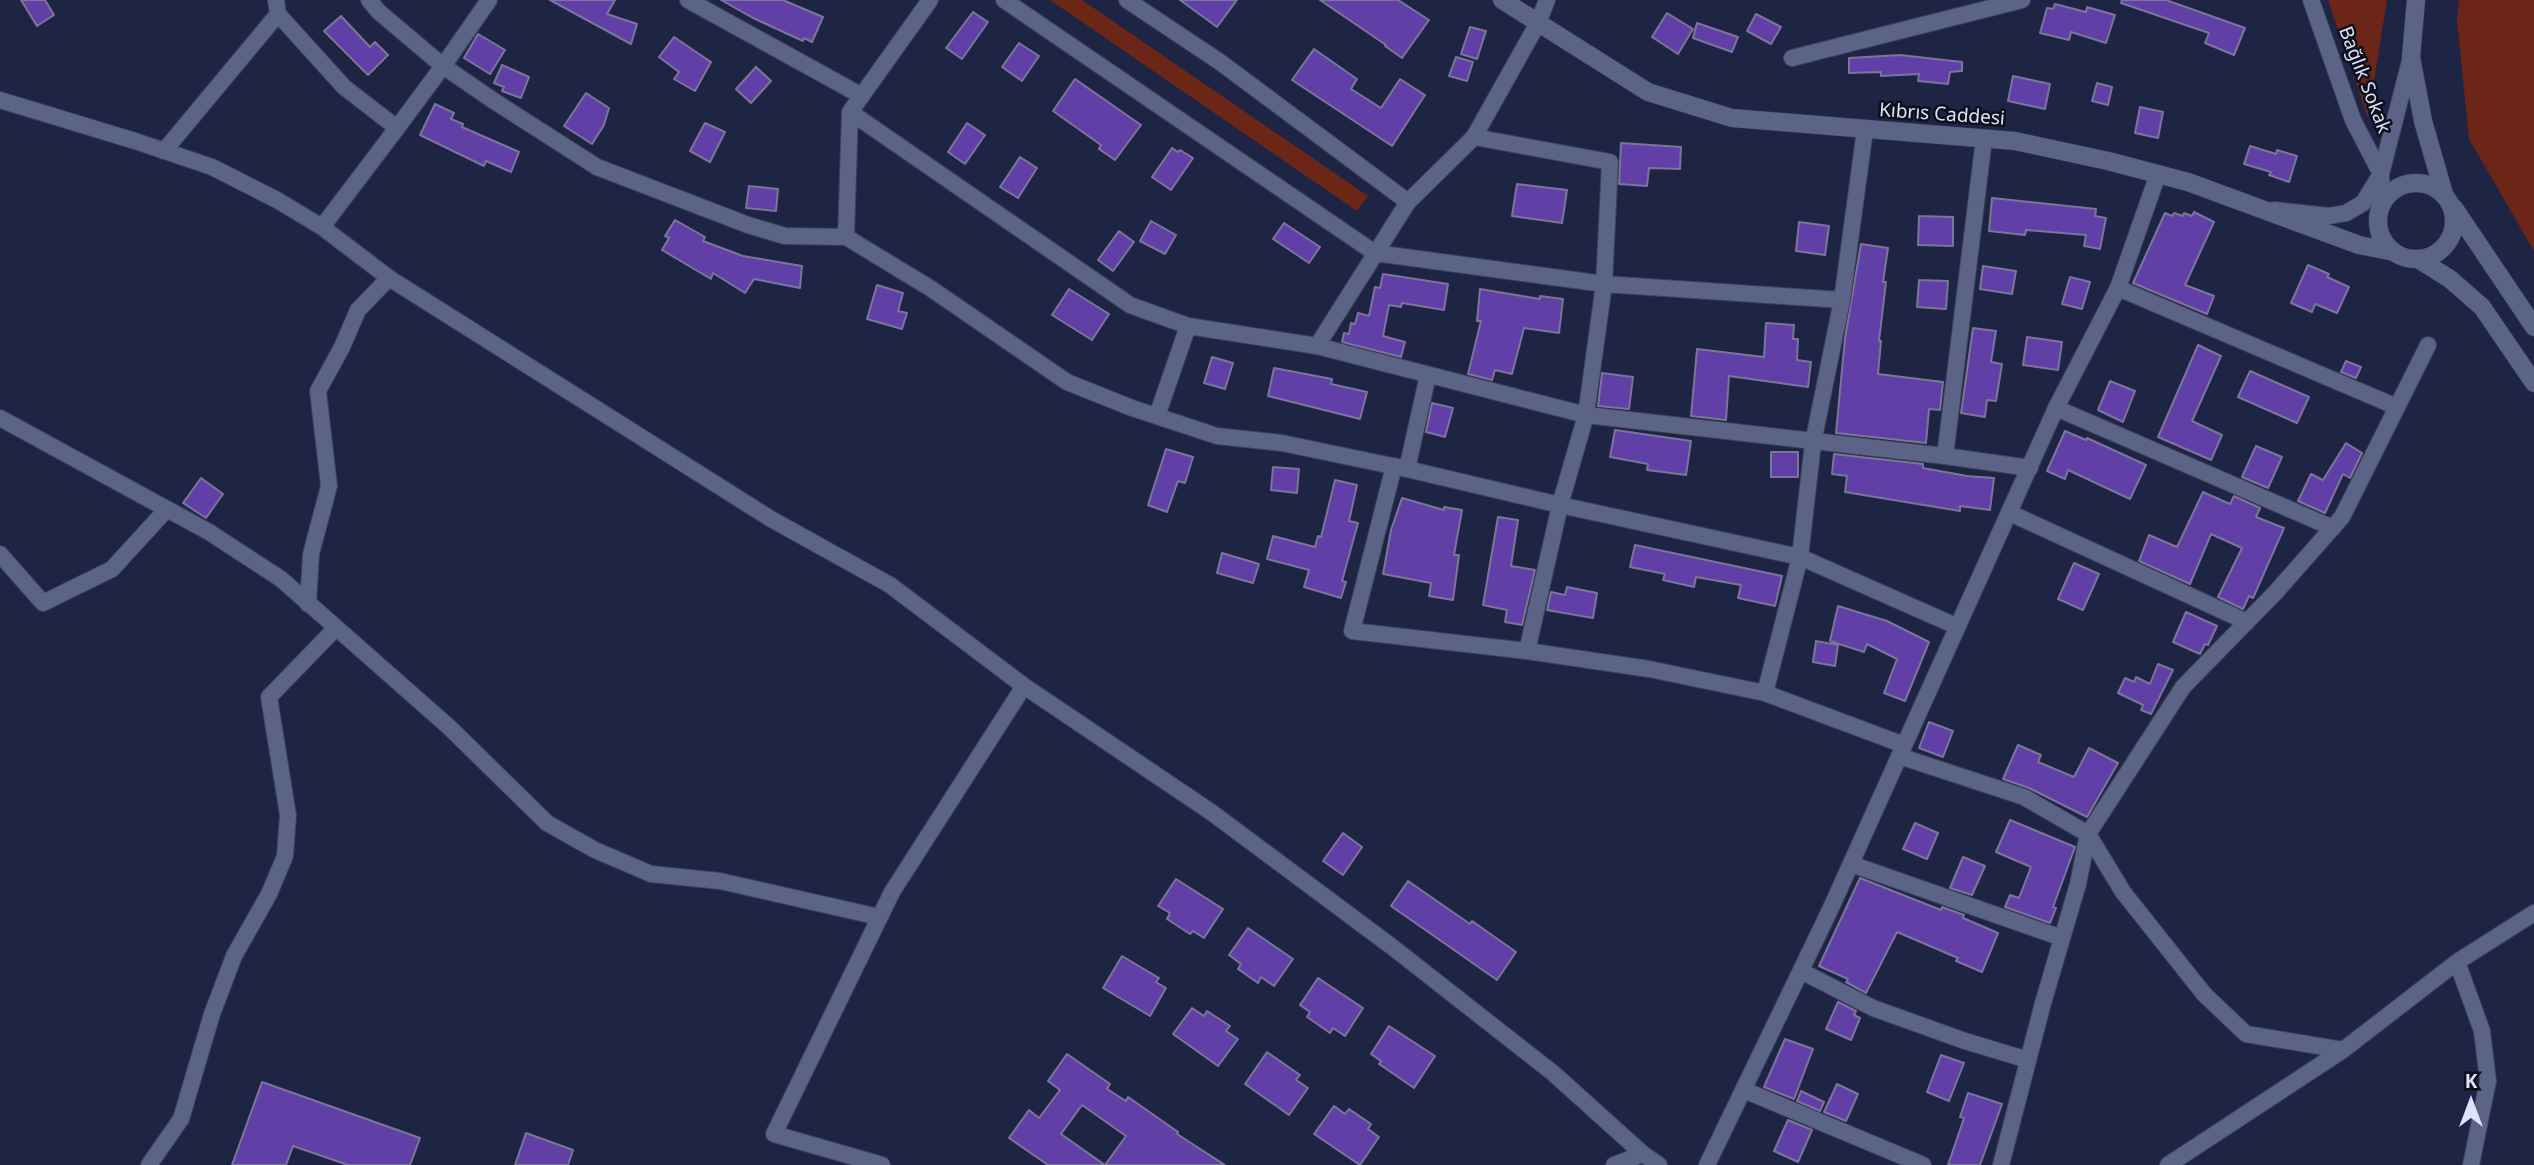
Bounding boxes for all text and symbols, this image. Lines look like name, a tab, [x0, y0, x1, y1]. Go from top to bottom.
street label: Bağlık Sokak	[2333, 23, 2395, 137]
street label: Kıbrıs Caddesi	[1878, 99, 2006, 131]
north arrow	[2436, 1067, 2506, 1137]
text: K	[2465, 1068, 2477, 1094]

